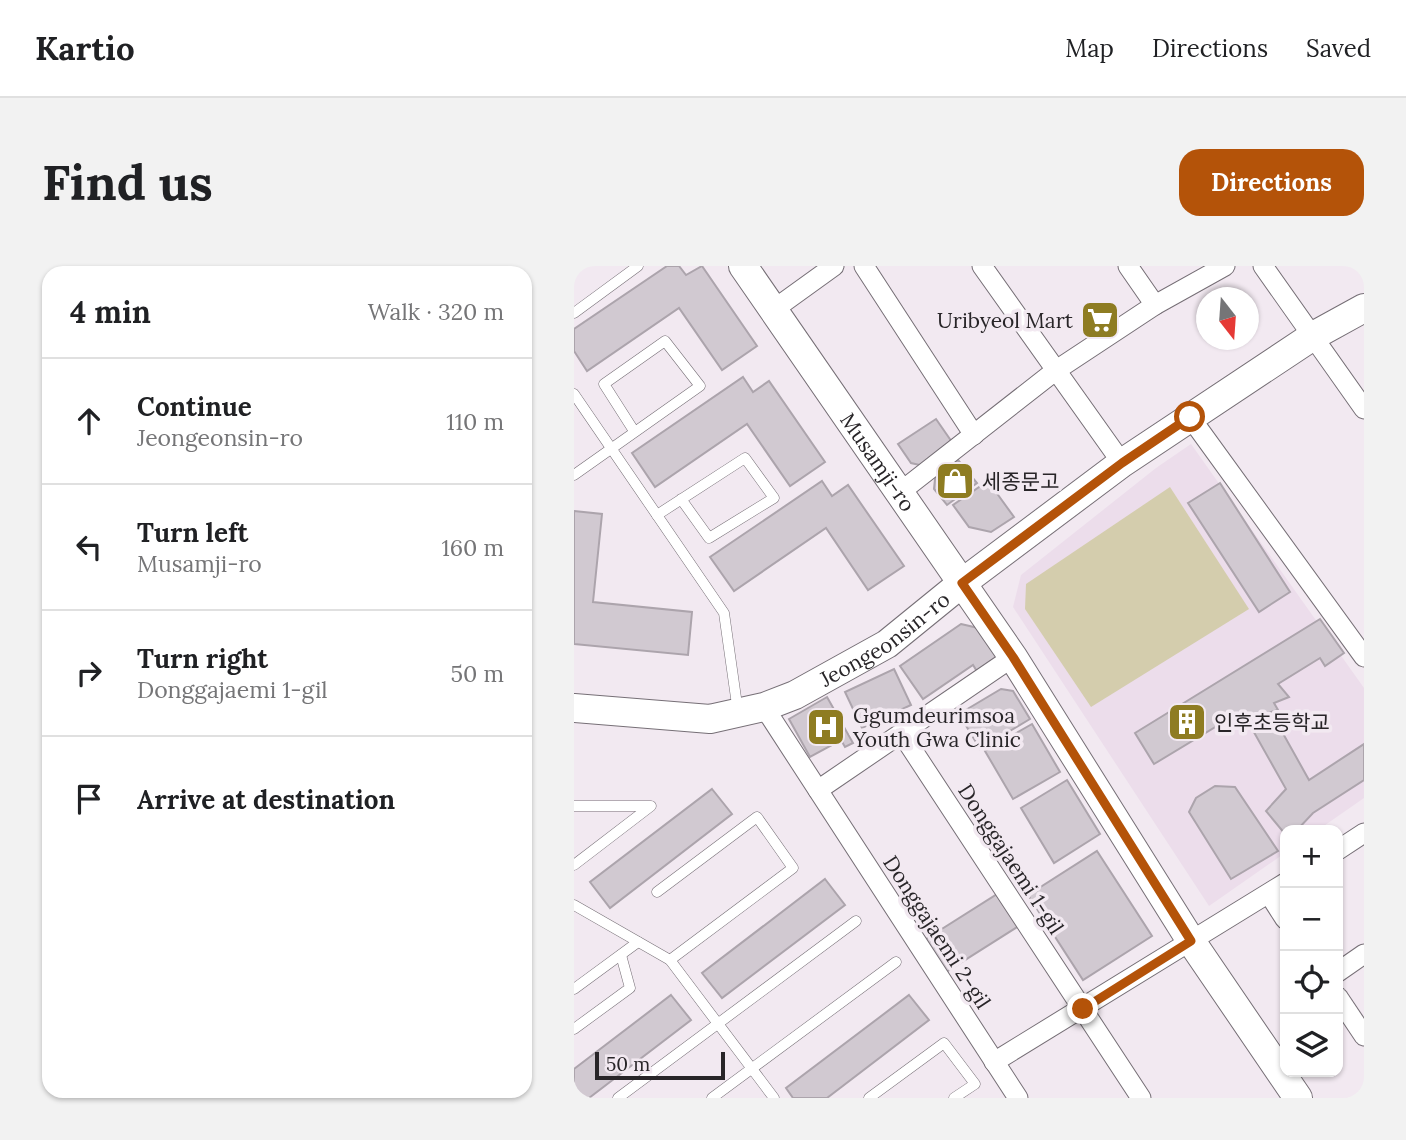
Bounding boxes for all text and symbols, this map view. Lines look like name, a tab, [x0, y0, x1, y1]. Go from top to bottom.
text: Kartio	[35, 27, 135, 69]
text: Map	[1065, 33, 1114, 64]
text: Directions	[1152, 33, 1268, 64]
text: Saved	[1306, 33, 1371, 64]
button: Directions	[1179, 149, 1364, 216]
text: Find us	[42, 151, 213, 213]
north arrow	[1196, 287, 1259, 350]
text: 4 min	[70, 293, 151, 331]
text: Walk · 320 m	[368, 297, 504, 326]
supermarket icon: Uribyeol Mart	[1079, 299, 1121, 341]
place label: Uribyeol Mart	[937, 307, 1074, 334]
text: Continue	[137, 390, 252, 423]
route start	[1174, 401, 1205, 432]
icon: ahead	[70, 402, 108, 440]
text: 110 m	[446, 407, 504, 436]
street label: Musamji-ro	[835, 407, 922, 516]
text: Jeongeonsin-ro	[137, 423, 303, 452]
shop icon: 세종문고	[934, 460, 976, 502]
place label: 세종문고	[982, 468, 1059, 495]
text: Turn left	[137, 516, 248, 549]
icon: left	[70, 528, 108, 566]
text: 160 m	[441, 533, 504, 562]
text: Musamji-ro	[137, 549, 262, 578]
street label: Jeongeonsin-ro	[814, 585, 955, 693]
text: Turn right	[137, 642, 268, 675]
icon: right	[70, 654, 108, 692]
text: 50 m	[451, 659, 504, 688]
text: Donggajaemi 1-gil	[137, 675, 328, 704]
building icon: 인후초등학교	[1166, 701, 1208, 743]
place label: Ggumdeurimsoa Youth Gwa Clinic	[852, 702, 1021, 753]
hospital icon: Ggumdeurimsoa Youth Gwa Clinic	[805, 706, 847, 748]
place label: 인후초등학교	[1214, 709, 1330, 736]
street label: Donggajaemi 1-gil	[952, 779, 1070, 939]
icon: arrive	[70, 780, 108, 818]
text: Arrive at destination	[137, 783, 395, 816]
map controls	[1280, 825, 1343, 1077]
button: +	[1280, 825, 1343, 888]
street label: Donggajaemi 2-gil	[877, 850, 997, 1014]
button: −	[1280, 888, 1343, 951]
button: locate	[1280, 951, 1343, 1014]
route end	[1067, 993, 1098, 1024]
button: layers	[1280, 1014, 1343, 1077]
scale bar	[595, 1049, 724, 1081]
text: 50 m	[606, 1052, 650, 1076]

